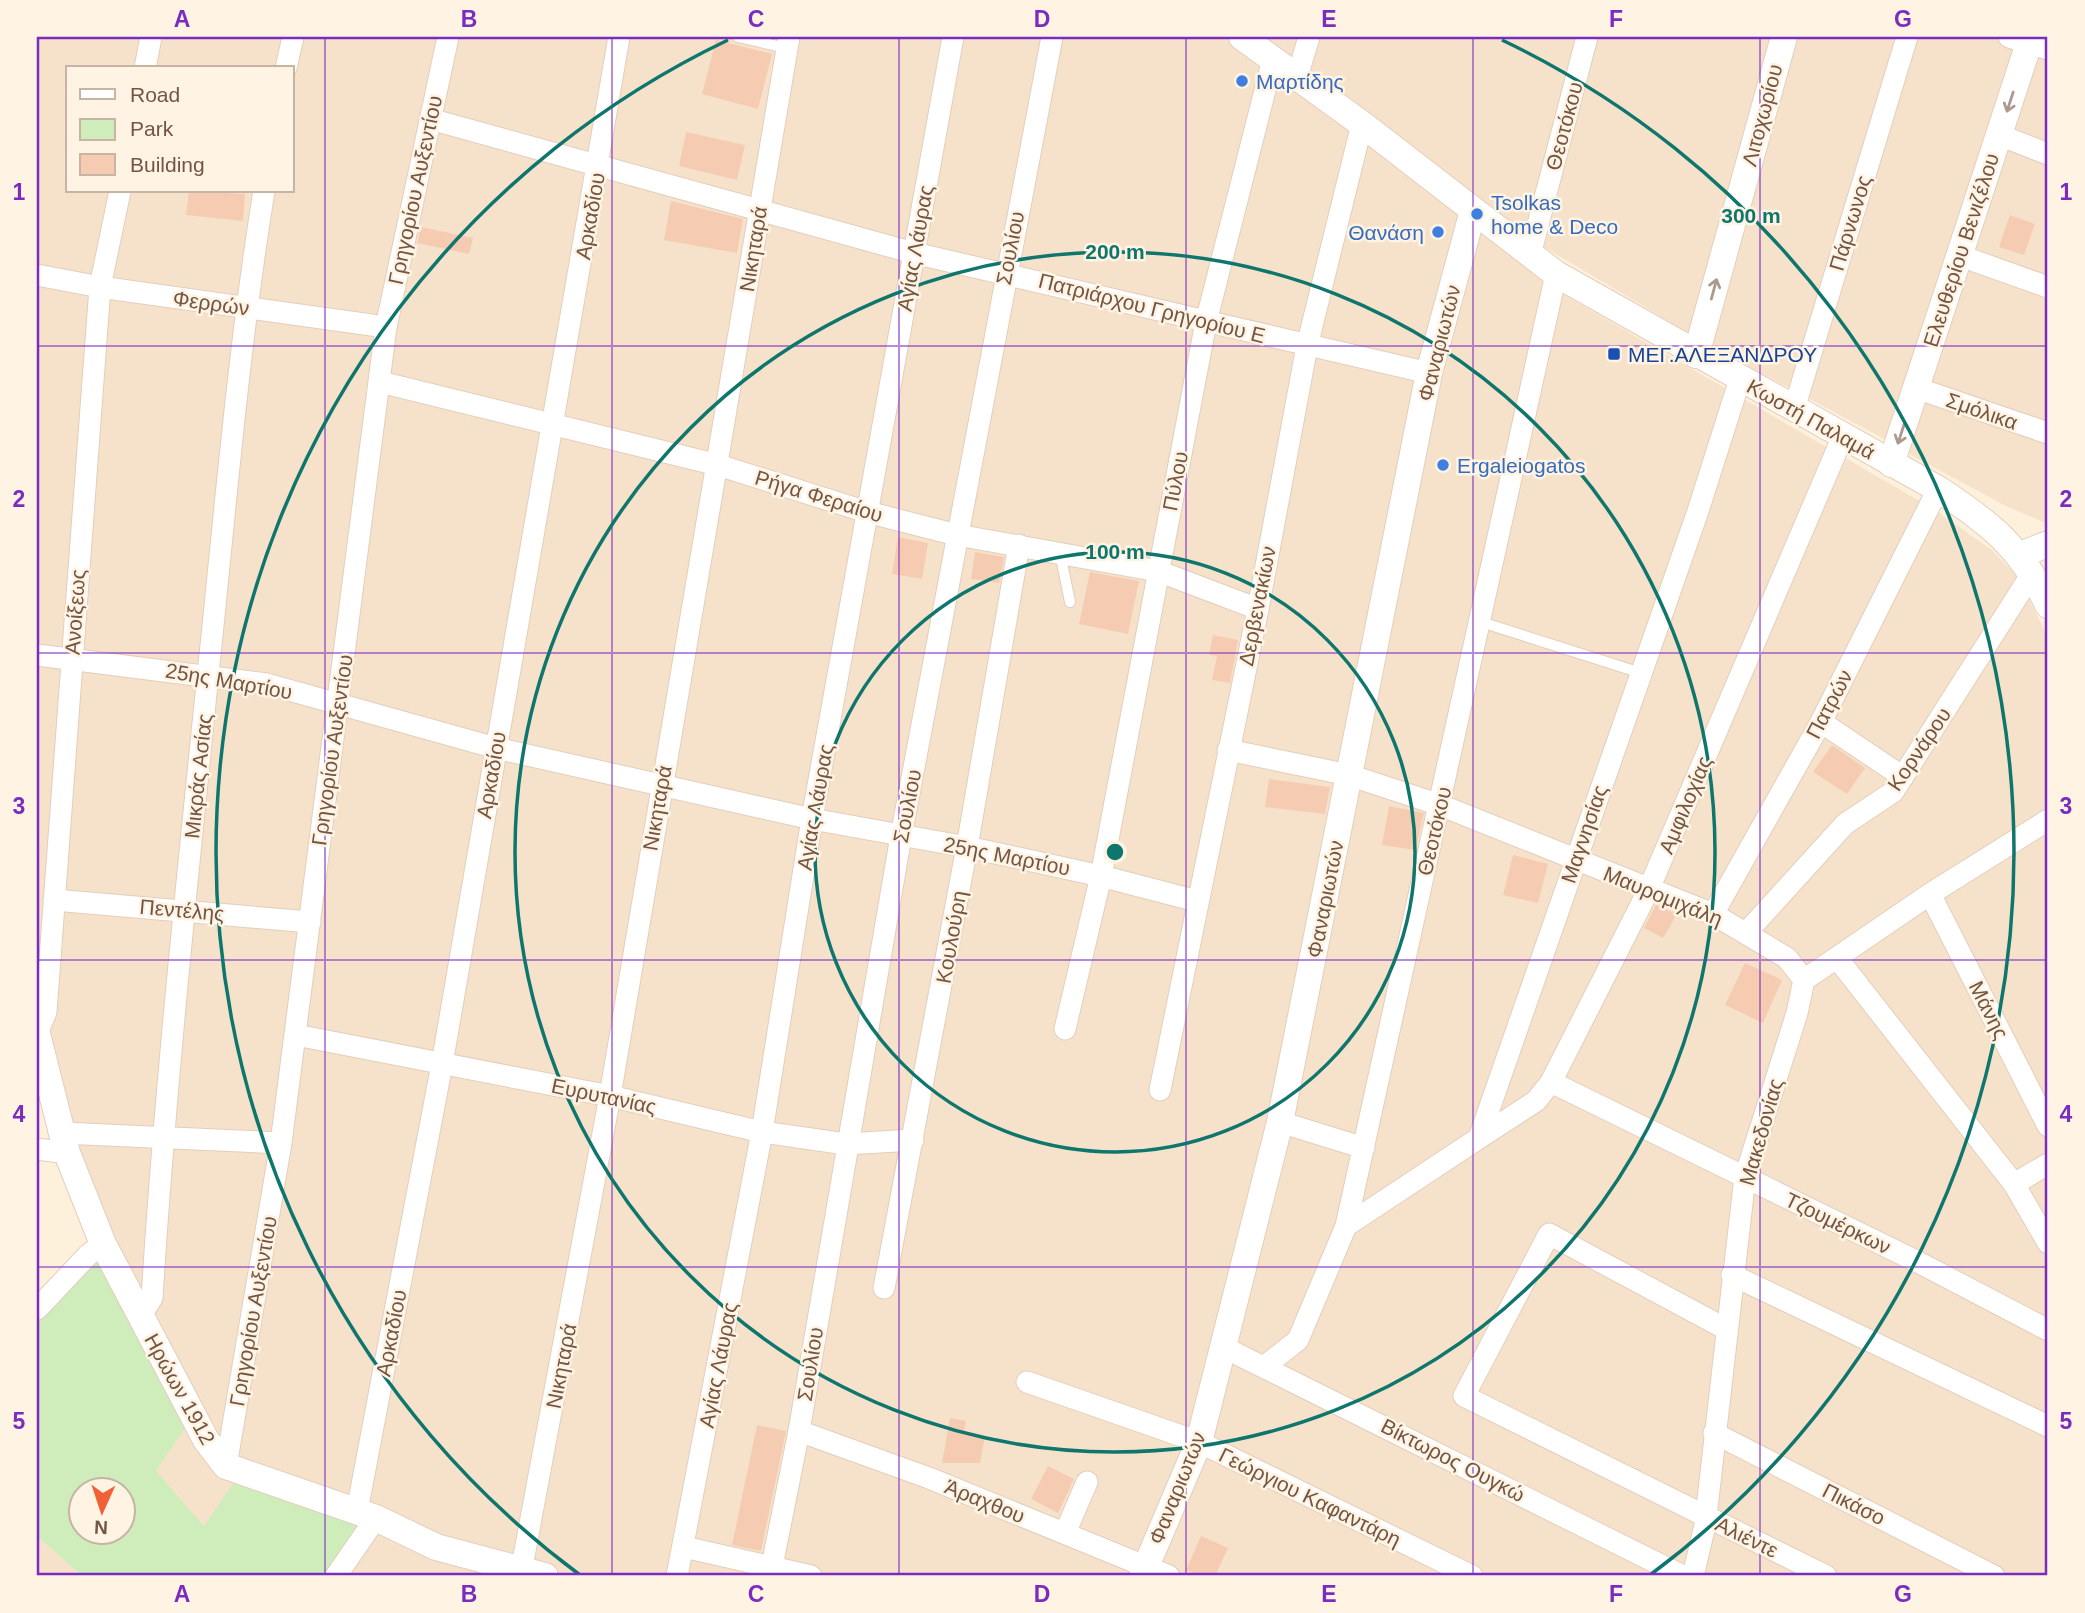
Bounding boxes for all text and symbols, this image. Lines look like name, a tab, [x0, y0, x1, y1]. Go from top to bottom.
text: A	[174, 6, 190, 32]
text: B	[461, 6, 477, 32]
text: C	[748, 6, 764, 32]
text: D	[1034, 6, 1050, 32]
text: E	[1321, 6, 1337, 32]
text: F	[1609, 6, 1623, 32]
text: G	[1894, 6, 1912, 32]
street label: Λιτοχωρίου	[1737, 62, 1787, 168]
legend	[66, 66, 294, 192]
place label: Μαρτίδης	[1256, 70, 1344, 93]
marker: Μαρτίδης	[1234, 73, 1250, 89]
street label: Θεοτόκου	[1541, 79, 1587, 173]
text: Road	[130, 83, 180, 106]
one-way arrow	[2003, 90, 2015, 112]
street label: Γρηγορίου Αυξεντίου	[384, 93, 446, 287]
text: Park	[130, 117, 174, 140]
street label: Ελευθερίου Βενιζέλου	[1919, 150, 2003, 350]
text: Building	[130, 153, 205, 176]
street label: Αρκαδίου	[571, 171, 609, 261]
street label: Πάρνωνος	[1825, 173, 1875, 273]
text: 1	[13, 179, 26, 205]
text: 1	[2060, 179, 2073, 205]
street label: Αγίας Λάυρας	[893, 183, 937, 313]
place label: Tsolkas home & Deco	[1491, 191, 1618, 238]
text: 300 m	[1721, 204, 1781, 227]
street label: Νικηταρά	[735, 205, 771, 293]
marker: Tsolkas home & Deco	[1469, 206, 1485, 222]
street label: Σουλίου	[992, 209, 1028, 287]
place label: Θανάση	[1348, 221, 1424, 244]
marker: Θανάση	[1430, 224, 1446, 240]
text: 200 m	[1085, 240, 1145, 263]
street label: Πατριάρχου Γρηγορίου Ε	[1036, 269, 1268, 347]
one-way arrow	[1709, 278, 1722, 300]
street label: Φαναριωτών	[1413, 282, 1465, 404]
street label: Φερρών	[171, 286, 251, 320]
place label: ΜΕΓ.ΑΛΕΞΑΝΔΡΟΥ	[1628, 343, 1817, 366]
marker: ΜΕΓ.ΑΛΕΞΑΝΔΡΟΥ	[1606, 346, 1622, 362]
street label: Κωστή Παλαμά	[1743, 374, 1879, 464]
street label: Σμόλικα	[1943, 388, 2021, 434]
one-way arrow	[1894, 423, 1907, 445]
street label: Πύλου	[1158, 449, 1192, 513]
place label: Ergaleiogatos	[1457, 454, 1585, 477]
marker: Ergaleiogatos	[1435, 457, 1451, 473]
street label: Ρήγα Φεραίου	[752, 466, 886, 526]
text: 2	[13, 486, 25, 512]
text: 2	[2060, 486, 2072, 512]
text: 100 m	[1085, 540, 1145, 563]
street label: Δερβενακίων	[1234, 544, 1280, 668]
street label: Ανοίξεως	[61, 568, 89, 656]
street label: Γρηγορίου Αυξεντίου	[307, 653, 357, 847]
street label: 25ης Μαρτίου	[164, 659, 294, 703]
street label: Πατρών	[1801, 666, 1857, 742]
street label: Κορνάρου	[1883, 703, 1955, 795]
street label: Μικράς Ασίας	[180, 712, 216, 840]
street label: Αρκαδίου	[472, 730, 510, 820]
street label: Αγίας Λάυρας	[793, 742, 837, 872]
street label: Αμφιλοχίας	[1654, 753, 1716, 857]
street label: Νικηταρά	[638, 764, 676, 852]
street label: Σουλίου	[889, 767, 925, 845]
street label: Μαγνησίας	[1556, 782, 1612, 886]
street label: Θεοτόκου	[1413, 784, 1455, 878]
text: 3	[13, 793, 25, 819]
text: 3	[2060, 793, 2072, 819]
street label: 25ης Μαρτίου	[942, 832, 1072, 880]
street label: Φαναριωτών	[1302, 838, 1348, 960]
centre of rings	[1103, 840, 1127, 864]
street label: Μαυρομιχάλη	[1600, 862, 1726, 930]
street label: Κουλούρη	[932, 889, 970, 985]
street label: Πεντέλης	[139, 895, 225, 925]
street label: Μάνης	[1965, 977, 2013, 1043]
street label: Ευρυτανίας	[550, 1074, 658, 1118]
street label: Μακεδονίας	[1735, 1076, 1787, 1188]
text: 4	[13, 1101, 26, 1127]
text: 4	[2060, 1101, 2073, 1127]
street label: Τζουμέρκων	[1782, 1188, 1894, 1258]
street label: Γρηγορίου Αυξεντίου	[225, 1214, 281, 1408]
street label: Αρκαδίου	[371, 1288, 411, 1378]
street label: Αγίας Λάυρας	[695, 1300, 741, 1430]
street label: Νικηταρά	[541, 1321, 581, 1411]
street label: Σουλίου	[793, 1325, 827, 1403]
street label: Ηρώων 1912	[140, 1330, 220, 1448]
text: 5	[13, 1408, 26, 1434]
text: 5	[2060, 1408, 2073, 1434]
street label: Βίκτωρος Ουγκώ	[1377, 1414, 1529, 1506]
street label: Φαναριωτών	[1144, 1428, 1210, 1548]
street label: Γεώργιου Καφαντάρη	[1215, 1443, 1405, 1551]
street label: Άραχθου	[942, 1475, 1028, 1527]
north arrow	[66, 1476, 136, 1546]
street label: Πικάσο	[1819, 1479, 1889, 1529]
street label: Αλιέντε	[1712, 1512, 1782, 1562]
text: N	[94, 1517, 109, 1538]
text: A	[174, 1581, 190, 1607]
text: B	[461, 1581, 477, 1607]
text: C	[748, 1581, 764, 1607]
text: D	[1034, 1581, 1050, 1607]
text: E	[1321, 1581, 1337, 1607]
text: F	[1609, 1581, 1623, 1607]
text: G	[1894, 1581, 1912, 1607]

